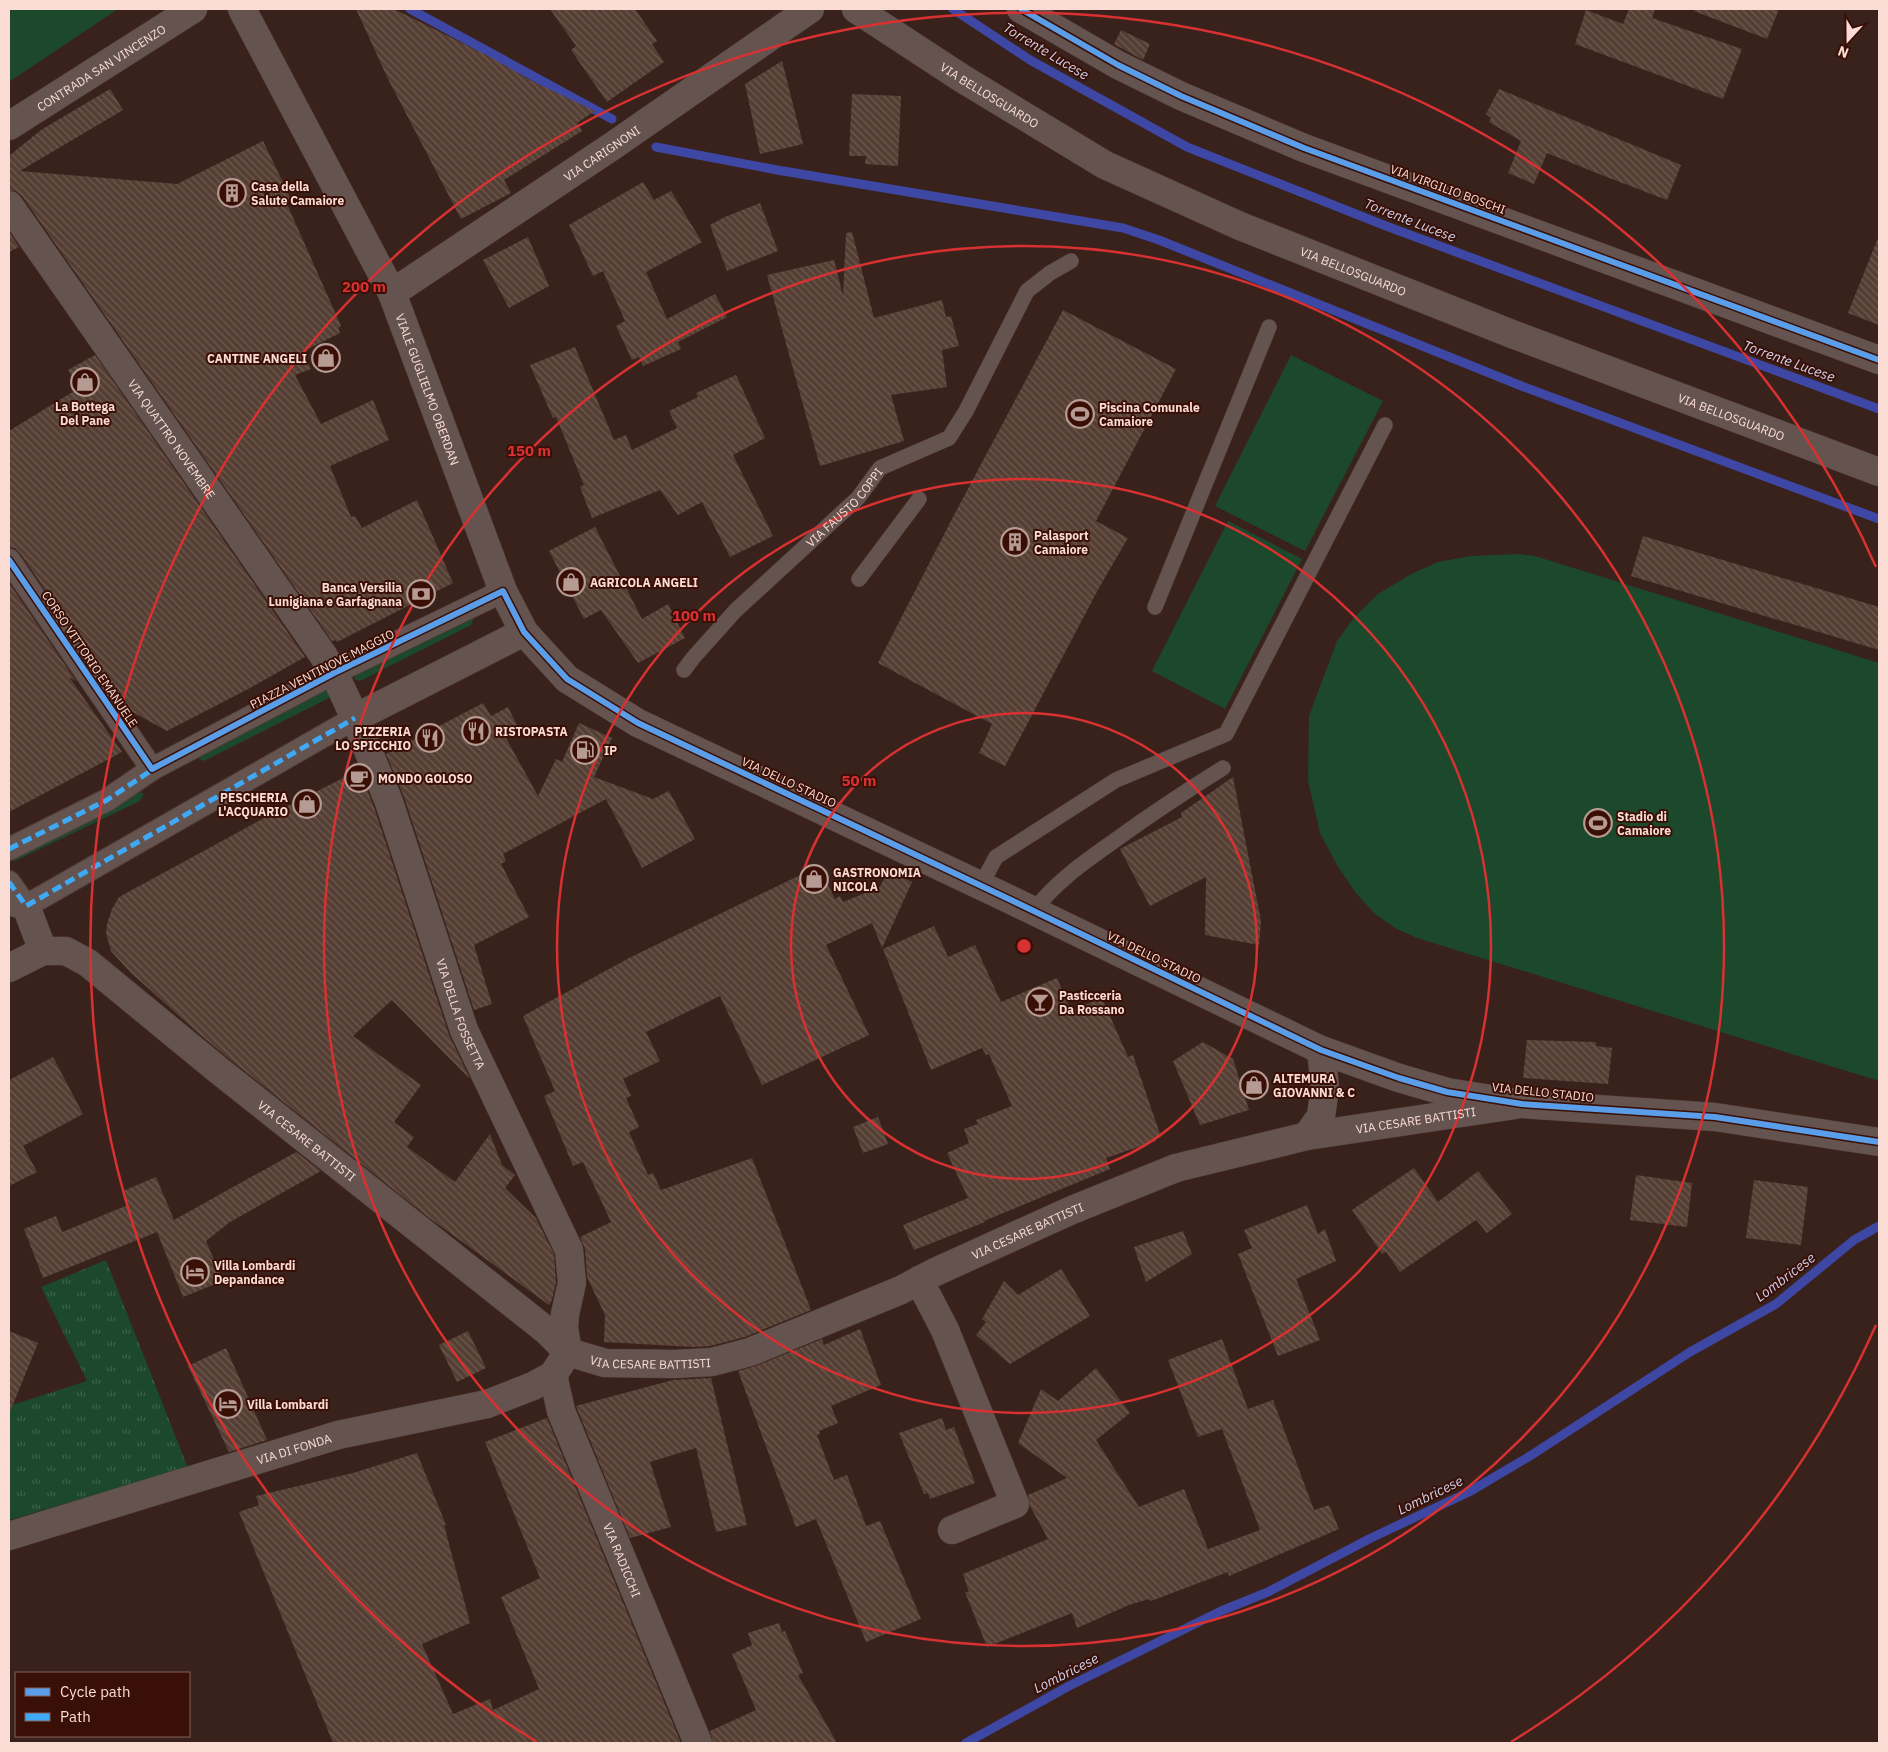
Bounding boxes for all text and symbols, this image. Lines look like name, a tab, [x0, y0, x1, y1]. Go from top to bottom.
north arrow	[1823, 15, 1873, 65]
water label: Torrente Lucese	[1000, 18, 1092, 84]
street label: CONTRADA SAN VINCENZO	[34, 21, 168, 114]
text: N	[1835, 42, 1851, 62]
street label: VIA BELLOSGUARDO	[938, 59, 1042, 131]
street label: VIA CARIGNONI	[561, 122, 643, 184]
street label: VIA VIRGILIO BOSCHI	[1388, 161, 1508, 217]
building icon: Casa della Salute Camaiore	[217, 178, 247, 208]
place label: Casa della Salute Camaiore	[251, 179, 344, 208]
water label: Torrente Lucese	[1362, 194, 1458, 246]
street label: VIA BELLOSGUARDO	[1298, 243, 1409, 299]
text: 200 m	[342, 277, 386, 296]
street label: VIALE GUGLIELMO OBERDAN	[393, 311, 463, 467]
water label: Torrente Lucese	[1740, 336, 1838, 386]
shop icon: CANTINE ANGELI	[311, 343, 341, 373]
place label: CANTINE ANGELI	[207, 351, 307, 366]
shop icon: La Bottega Del Pane	[70, 367, 100, 397]
street label: VIA QUATTRO NOVEMBRE	[125, 376, 219, 501]
street label: VIA BELLOSGUARDO	[1676, 390, 1787, 443]
place label: La Bottega Del Pane	[55, 399, 115, 428]
sports icon: Piscina Comunale Camaiore	[1065, 399, 1095, 429]
place label: Piscina Comunale Camaiore	[1099, 400, 1200, 429]
text: 150 m	[507, 441, 551, 460]
street label: VIA FAUSTO COPPI	[803, 464, 886, 550]
building icon: Palasport Camaiore	[1000, 527, 1030, 557]
place label: Palasport Camaiore	[1034, 528, 1089, 557]
shop icon: AGRICOLA ANGELI	[556, 567, 586, 597]
place label: AGRICOLA ANGELI	[590, 575, 698, 590]
bank icon: Banca Versilia Lunigiana e Garfagnana	[406, 579, 436, 609]
place label: Banca Versilia Lunigiana e Garfagnana	[269, 580, 402, 609]
street label: CORSO VITTORIO EMANUELE	[39, 588, 141, 730]
text: 100 m	[672, 606, 716, 625]
street label: PIAZZA VENTINOVE MAGGIO	[247, 626, 397, 712]
restaurant icon: RISTOPASTA	[461, 716, 491, 746]
restaurant icon: PIZZERIA LO SPICCHIO	[415, 723, 445, 753]
place label: PIZZERIA LO SPICCHIO	[335, 724, 411, 753]
place label: RISTOPASTA	[495, 724, 568, 739]
fuel station icon: IP	[570, 735, 600, 765]
place label: IP	[604, 743, 617, 758]
street label: VIA DELLO STADIO	[739, 754, 839, 810]
cafe icon: MONDO GOLOSO	[344, 763, 374, 793]
place label: MONDO GOLOSO	[378, 771, 473, 786]
text: 50 m	[842, 771, 876, 790]
shop icon: PESCHERIA L'ACQUARIO	[292, 789, 322, 819]
place label: PESCHERIA L'ACQUARIO	[218, 790, 288, 819]
sports icon: Stadio di Camaiore	[1583, 808, 1613, 838]
place label: Stadio di Camaiore	[1617, 809, 1671, 838]
shop icon: GASTRONOMIA NICOLA	[799, 864, 829, 894]
place label: GASTRONOMIA NICOLA	[833, 865, 921, 894]
street label: VIA DELLO STADIO	[1105, 928, 1203, 986]
centre of rings	[1015, 937, 1033, 955]
street label: VIA DELLA FOSSETTA	[434, 957, 489, 1072]
bar icon: Pasticceria Da Rossano	[1025, 987, 1055, 1017]
place label: Pasticceria Da Rossano	[1059, 988, 1125, 1017]
shop icon: ALTEMURA GIOVANNI & C	[1239, 1070, 1269, 1100]
place label: ALTEMURA GIOVANNI & C	[1273, 1071, 1355, 1100]
street label: VIA DELLO STADIO	[1491, 1079, 1595, 1105]
street label: VIA CESARE BATTISTI	[255, 1097, 359, 1184]
street label: VIA CESARE BATTISTI	[1355, 1103, 1477, 1136]
street label: VIA CESARE BATTISTI	[969, 1199, 1086, 1262]
water label: Lombricese	[1751, 1249, 1819, 1305]
hotel icon: Villa Lombardi Depandance	[180, 1257, 210, 1287]
place label: Villa Lombardi Depandance	[214, 1258, 295, 1287]
street label: VIA CESARE BATTISTI	[588, 1351, 711, 1372]
hotel icon: Villa Lombardi	[213, 1389, 243, 1419]
place label: Villa Lombardi	[247, 1397, 328, 1412]
street label: VIA DI FONDA	[255, 1430, 333, 1467]
water label: Lombricese	[1394, 1471, 1466, 1519]
street label: VIA RADICCHI	[600, 1521, 645, 1599]
water label: Lombricese	[1030, 1649, 1102, 1697]
legend	[15, 1672, 190, 1737]
text: Cycle path	[60, 1682, 131, 1701]
text: Path	[60, 1707, 91, 1726]

